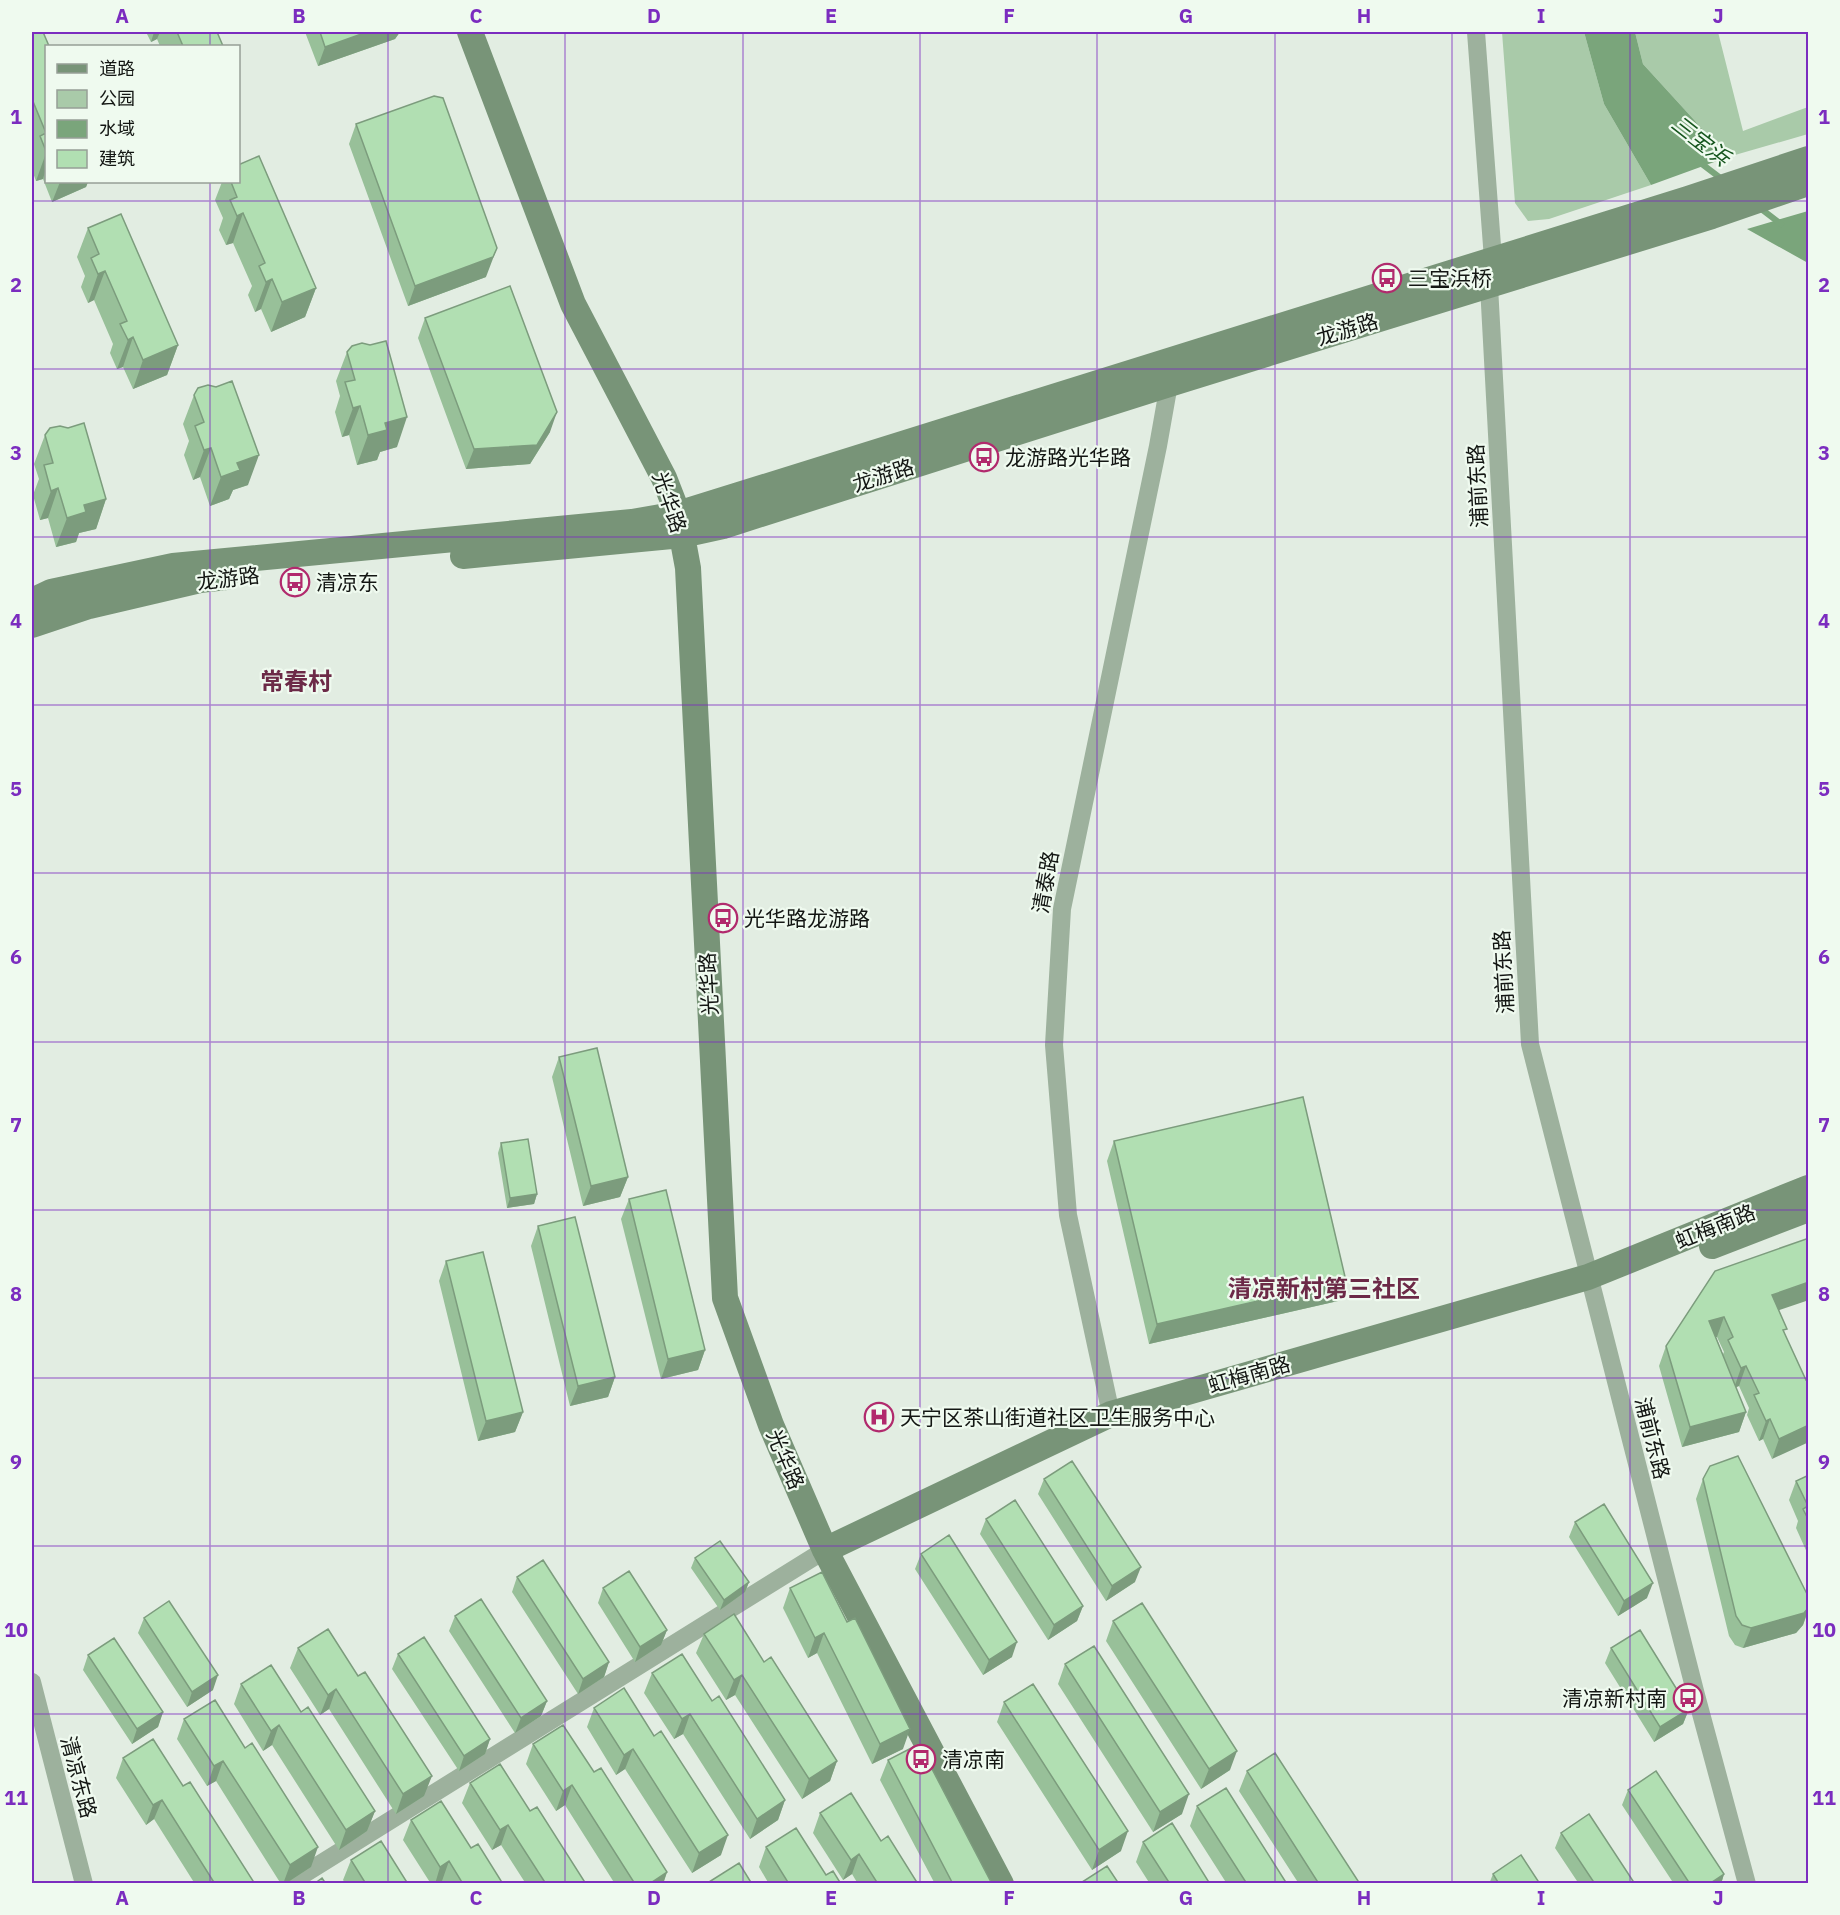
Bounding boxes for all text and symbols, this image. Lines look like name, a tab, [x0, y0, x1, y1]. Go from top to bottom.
text: A	[115, 2, 129, 29]
text: B	[292, 2, 306, 29]
text: C	[469, 2, 483, 29]
text: D	[647, 2, 661, 29]
text: E	[825, 2, 837, 29]
text: F	[1003, 2, 1015, 29]
text: G	[1179, 2, 1193, 29]
text: H	[1357, 2, 1371, 29]
text: I	[1537, 2, 1545, 29]
text: J	[1712, 2, 1724, 29]
legend	[45, 45, 240, 183]
text: 道路	[99, 57, 135, 80]
text: 公园	[99, 87, 135, 110]
text: 1	[10, 103, 22, 130]
text: 1	[1818, 103, 1830, 130]
water label: 三宝浜	[1666, 108, 1738, 173]
text: 水域	[99, 117, 135, 140]
text: 建筑	[99, 147, 135, 170]
bus stop icon: 三宝浜桥	[1371, 262, 1403, 294]
place label: 三宝浜桥	[1408, 264, 1492, 292]
text: 2	[10, 271, 22, 298]
text: 2	[1818, 271, 1830, 298]
street label: 龙游路	[1313, 306, 1381, 352]
text: 3	[10, 439, 22, 466]
text: 3	[1818, 439, 1830, 466]
bus stop icon: 龙游路光华路	[968, 441, 1000, 473]
place label: 龙游路光华路	[1005, 443, 1131, 471]
street label: 浦前东路	[1461, 443, 1493, 529]
street label: 龙游路	[849, 452, 917, 498]
street label: 光华路	[647, 468, 693, 536]
street label: 龙游路	[195, 560, 261, 596]
bus stop icon: 清凉东	[279, 566, 311, 598]
place label: 清凉东	[316, 568, 379, 596]
text: 4	[10, 607, 22, 634]
text: 4	[1818, 607, 1830, 634]
district label: 常春村	[260, 665, 332, 697]
text: 5	[10, 775, 22, 802]
text: 5	[1818, 775, 1830, 802]
street label: 清泰路	[1026, 849, 1064, 915]
bus stop icon: 光华路龙游路	[707, 902, 739, 934]
place label: 光华路龙游路	[744, 904, 870, 932]
street label: 浦前东路	[1487, 929, 1519, 1015]
text: 6	[10, 943, 22, 970]
text: 6	[1818, 943, 1830, 970]
street label: 光华路	[692, 952, 724, 1016]
text: 7	[10, 1111, 22, 1138]
text: 7	[1818, 1111, 1830, 1138]
street label: 虹梅南路	[1671, 1197, 1759, 1255]
district label: 清凉新村第三社区	[1228, 1272, 1420, 1304]
text: 8	[10, 1280, 22, 1307]
text: 8	[1818, 1280, 1830, 1307]
street label: 虹梅南路	[1205, 1349, 1293, 1399]
street label: 浦前东路	[1629, 1394, 1677, 1482]
hospital icon: 天宁区茶山街道社区卫生服务中心	[863, 1401, 895, 1433]
place label: 天宁区茶山街道社区卫生服务中心	[900, 1403, 1215, 1431]
street label: 光华路	[761, 1425, 811, 1493]
text: 9	[10, 1448, 22, 1475]
text: 9	[1818, 1448, 1830, 1475]
text: 10	[4, 1616, 28, 1643]
text: 10	[1812, 1616, 1836, 1643]
bus stop icon: 清凉新村南	[1672, 1682, 1704, 1714]
place label: 清凉新村南	[1562, 1684, 1667, 1712]
street label: 清凉东路	[55, 1733, 103, 1821]
bus stop icon: 清凉南	[905, 1743, 937, 1775]
place label: 清凉南	[942, 1745, 1005, 1773]
text: 11	[4, 1784, 28, 1811]
text: 11	[1812, 1784, 1836, 1811]
text: A	[115, 1884, 129, 1911]
text: B	[292, 1884, 306, 1911]
text: C	[469, 1884, 483, 1911]
text: D	[647, 1884, 661, 1911]
text: E	[825, 1884, 837, 1911]
text: F	[1003, 1884, 1015, 1911]
text: G	[1179, 1884, 1193, 1911]
text: H	[1357, 1884, 1371, 1911]
text: I	[1537, 1884, 1545, 1911]
text: J	[1712, 1884, 1724, 1911]

